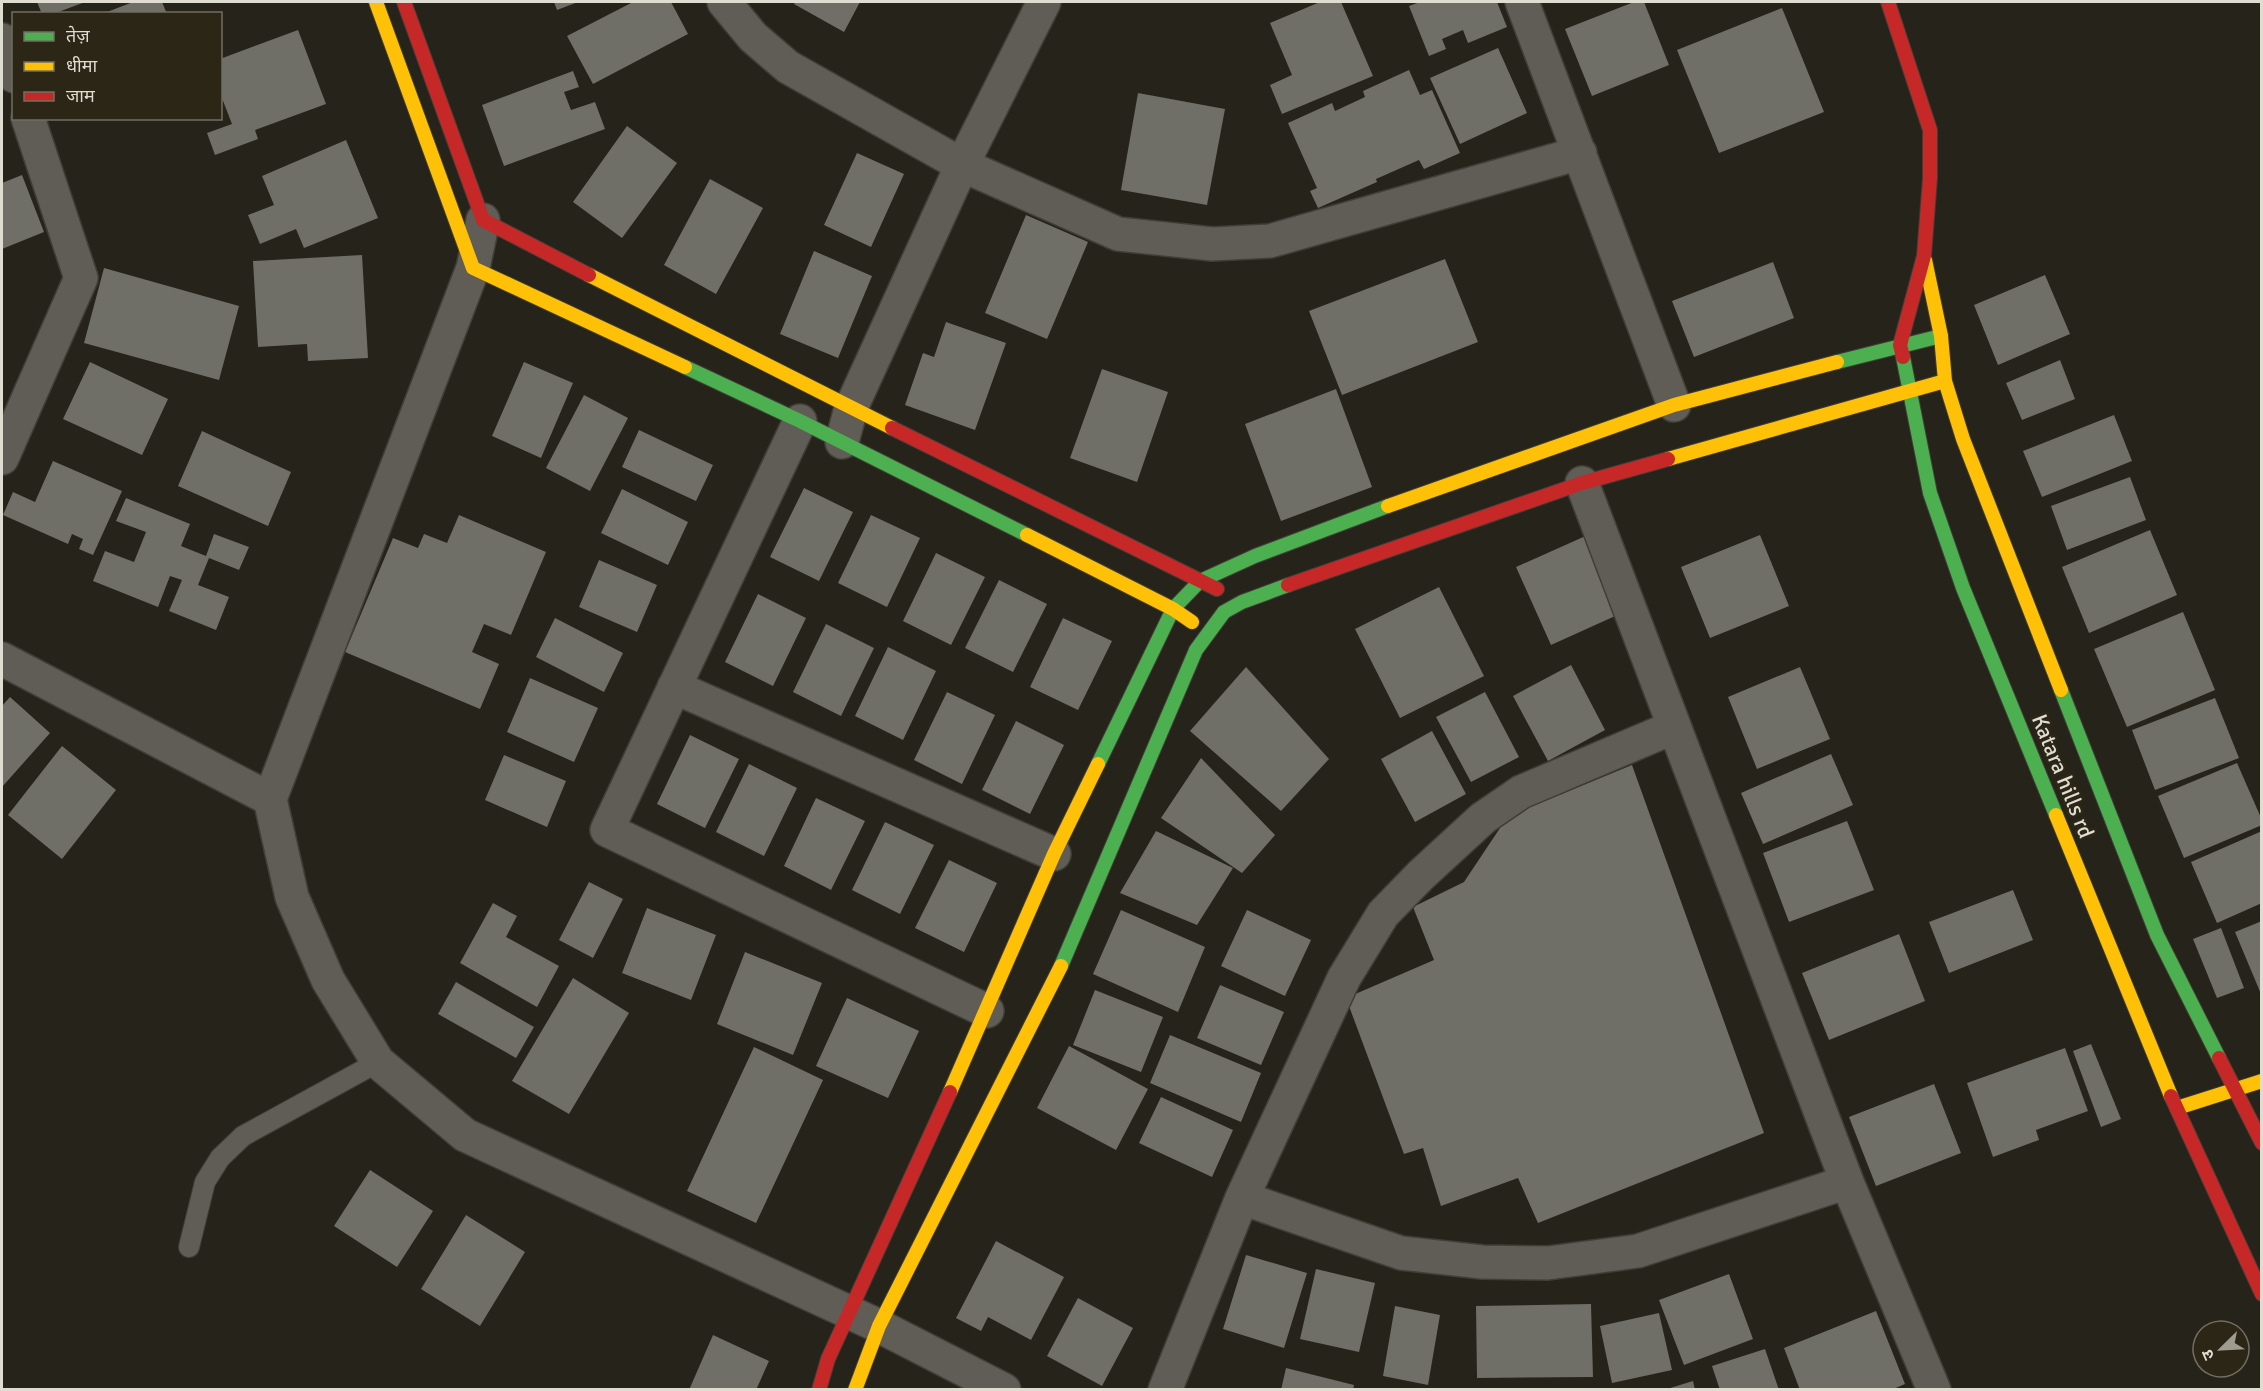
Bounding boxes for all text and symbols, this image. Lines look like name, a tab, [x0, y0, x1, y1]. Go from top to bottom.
legend	[12, 12, 222, 120]
text: तेज़	[66, 25, 90, 47]
text: धीमा	[66, 55, 97, 77]
text: जाम	[66, 85, 96, 107]
street label: Katara hills rd	[2026, 710, 2100, 842]
north arrow	[2191, 1319, 2251, 1379]
text: उ	[2197, 1346, 2219, 1363]

